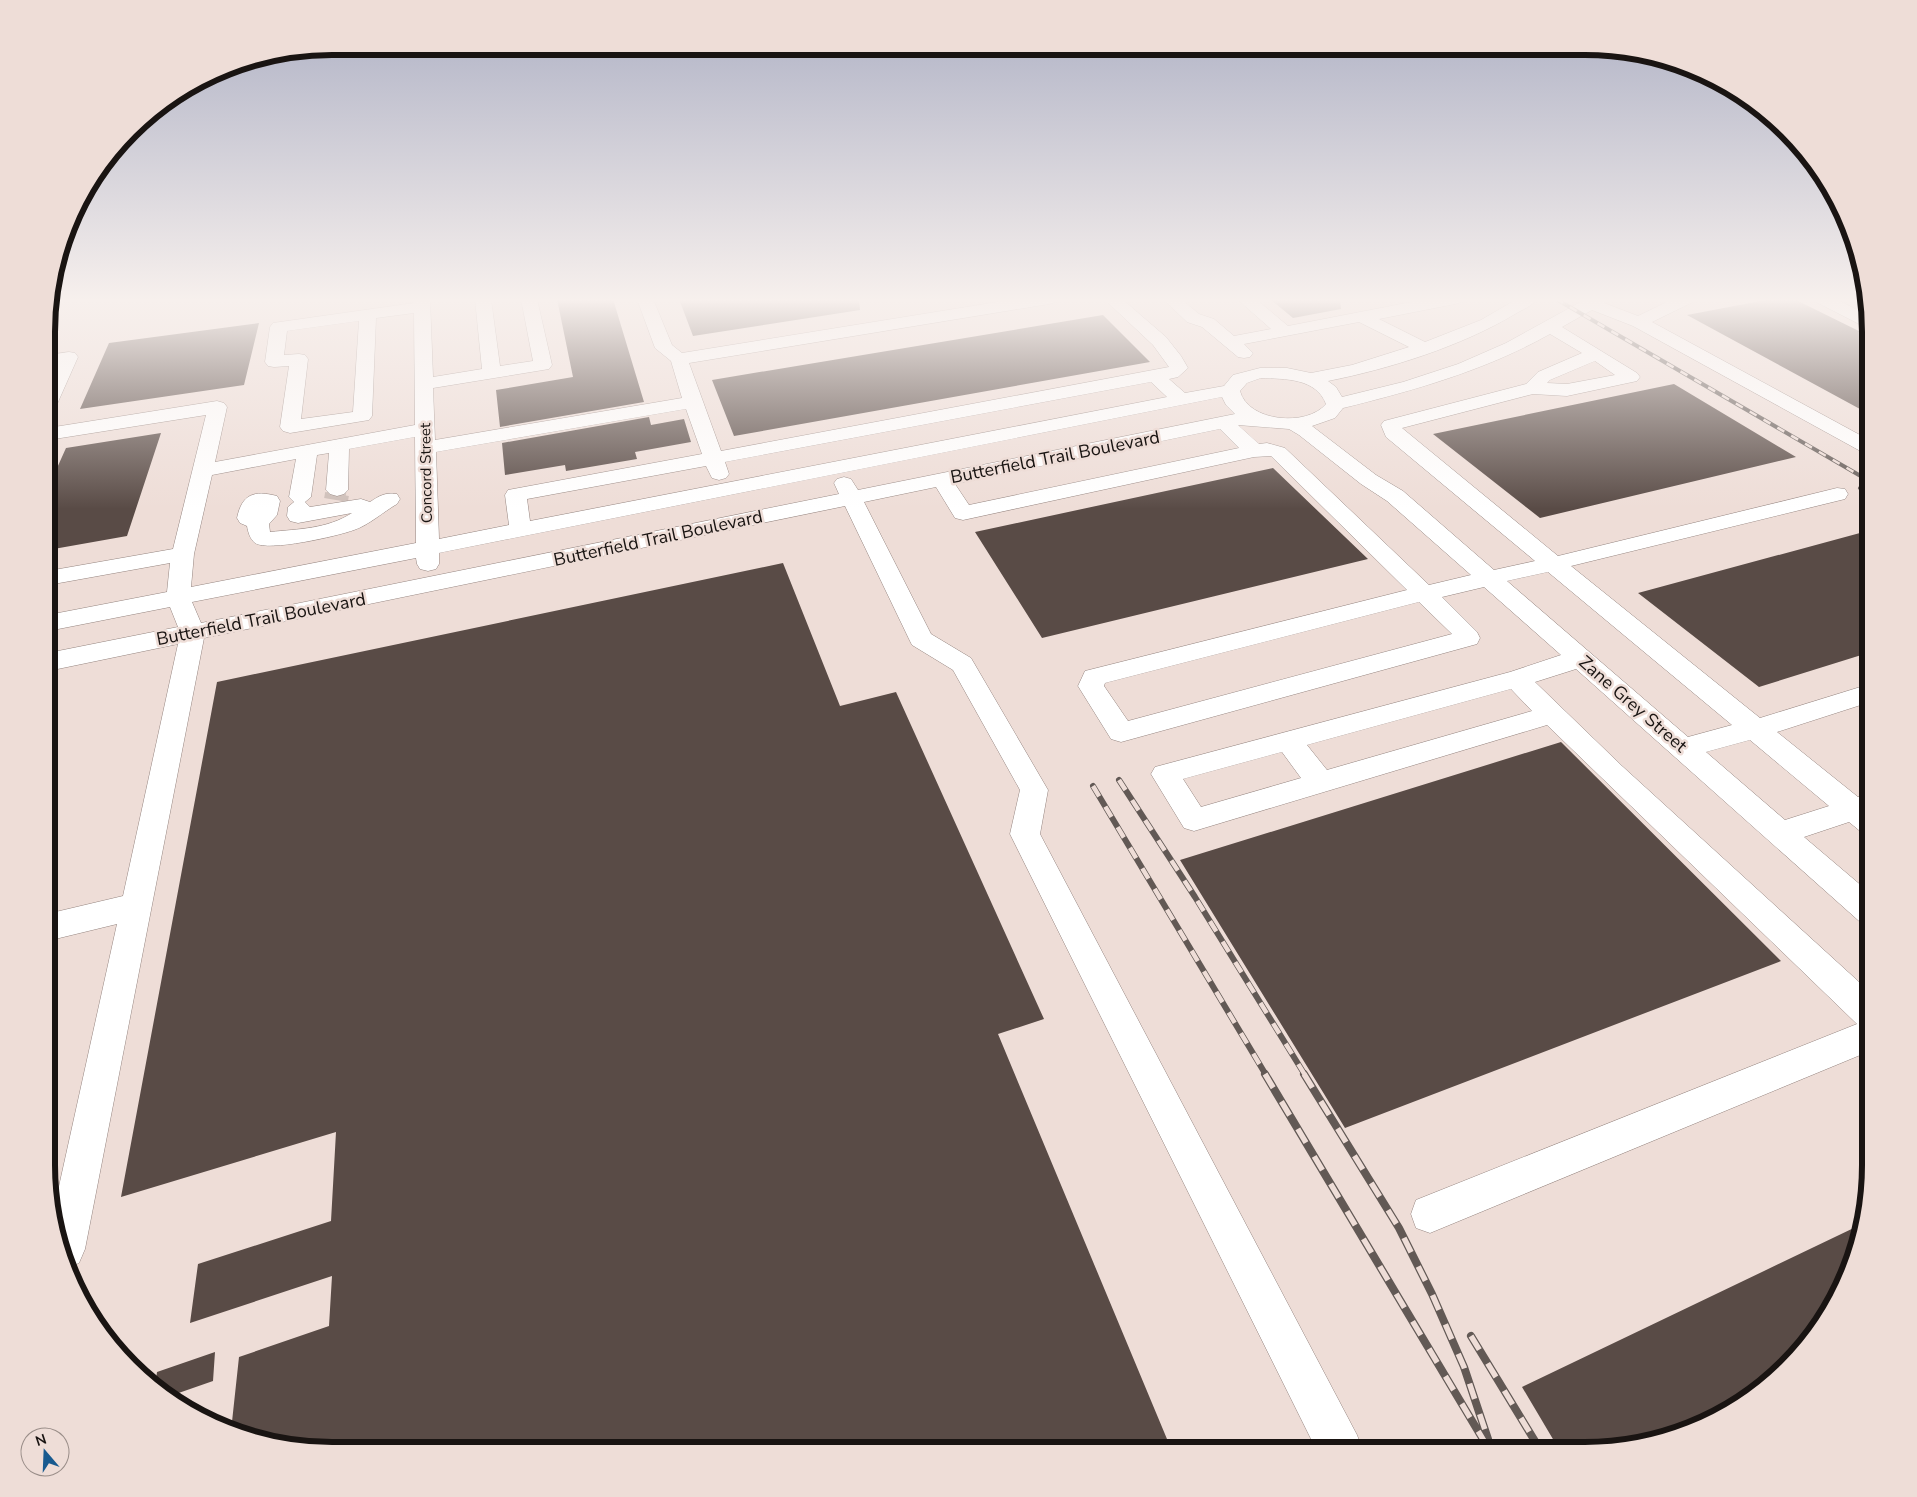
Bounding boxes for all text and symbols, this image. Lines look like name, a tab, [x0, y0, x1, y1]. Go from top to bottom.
street label: Concord Street	[415, 422, 437, 523]
street label: Butterfield Trail Boulevard	[948, 425, 1162, 489]
street label: Butterfield Trail Boulevard	[551, 504, 765, 572]
street label: Butterfield Trail Boulevard	[154, 587, 368, 651]
street label: Zane Grey Street	[1574, 650, 1693, 758]
north arrow	[20, 1427, 70, 1477]
text: N	[33, 1429, 49, 1451]

